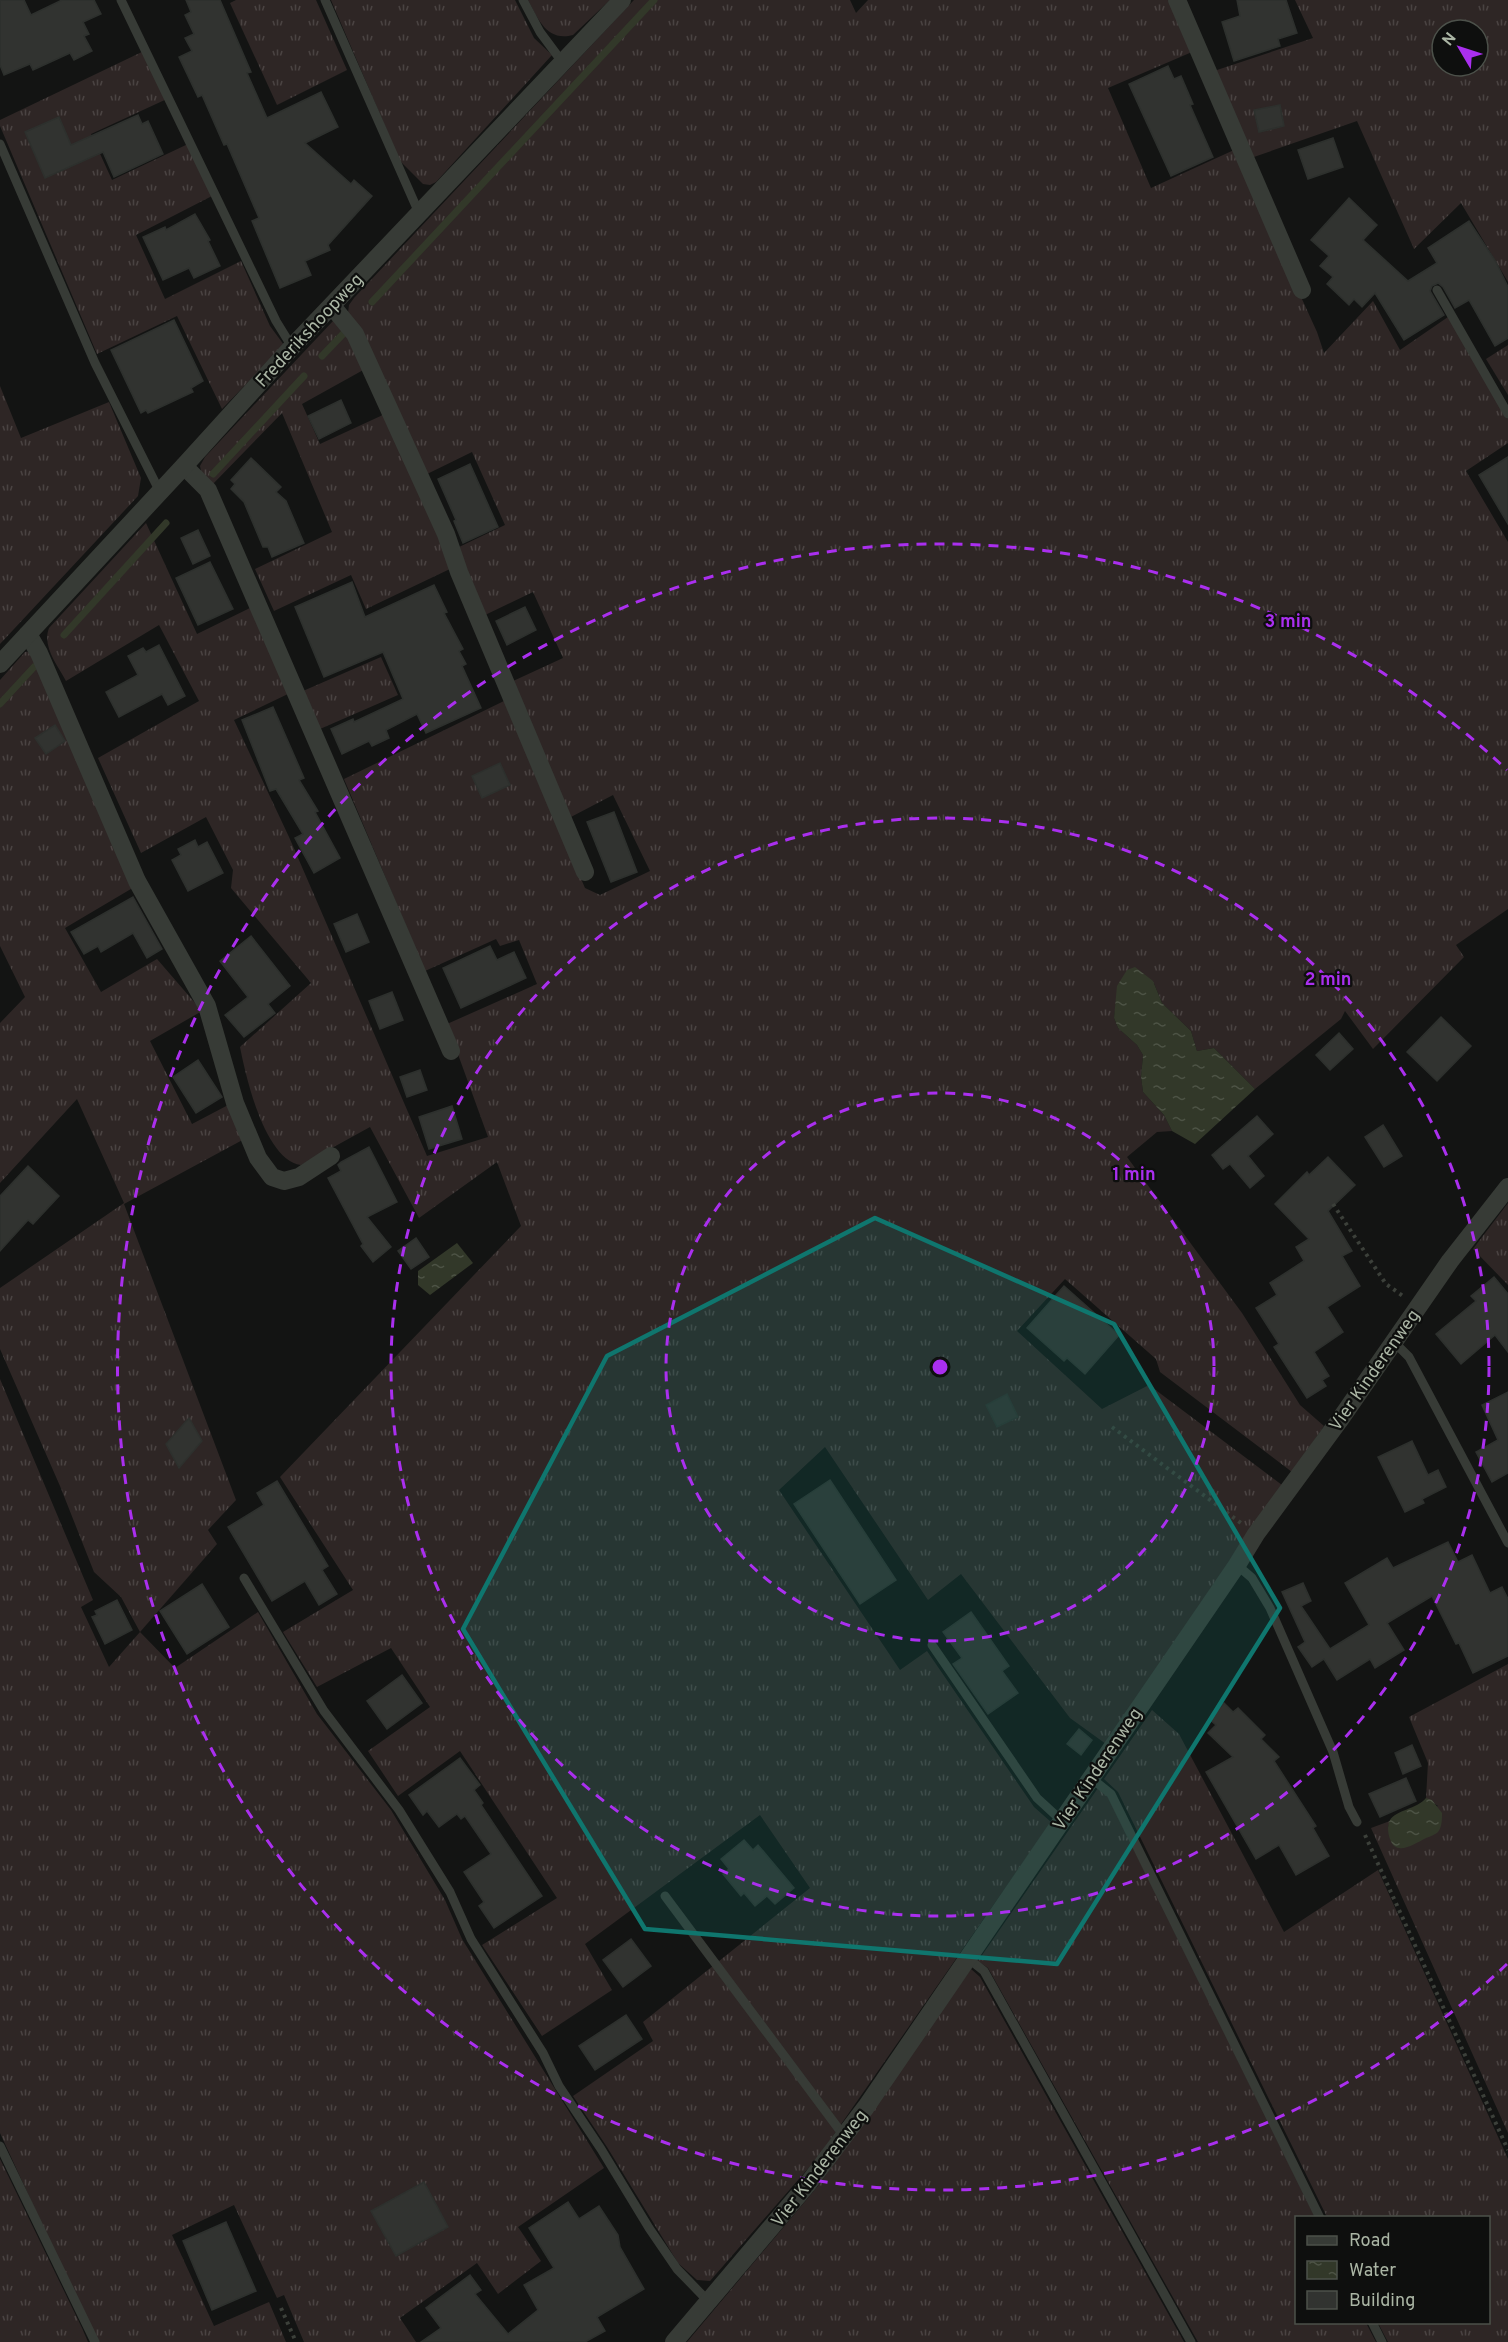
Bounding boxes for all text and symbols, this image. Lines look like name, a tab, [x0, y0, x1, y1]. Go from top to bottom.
north arrow	[1430, 18, 1490, 78]
text: N	[1439, 29, 1461, 51]
street label: Frederikshoopweg	[251, 269, 369, 393]
text: 3 min	[1265, 611, 1311, 634]
text: 2 min	[1304, 969, 1352, 992]
text: 1 min	[1112, 1164, 1156, 1187]
street label: Vier Kinderenweg	[1325, 1306, 1426, 1436]
centre of rings	[930, 1357, 950, 1377]
street label: Vier Kinderenweg	[1049, 1704, 1148, 1836]
street label: Vier Kinderenweg	[767, 2105, 873, 2233]
legend	[1295, 2216, 1490, 2324]
text: Road	[1349, 2230, 1391, 2253]
text: Water	[1349, 2260, 1396, 2283]
text: Building	[1349, 2290, 1415, 2313]

